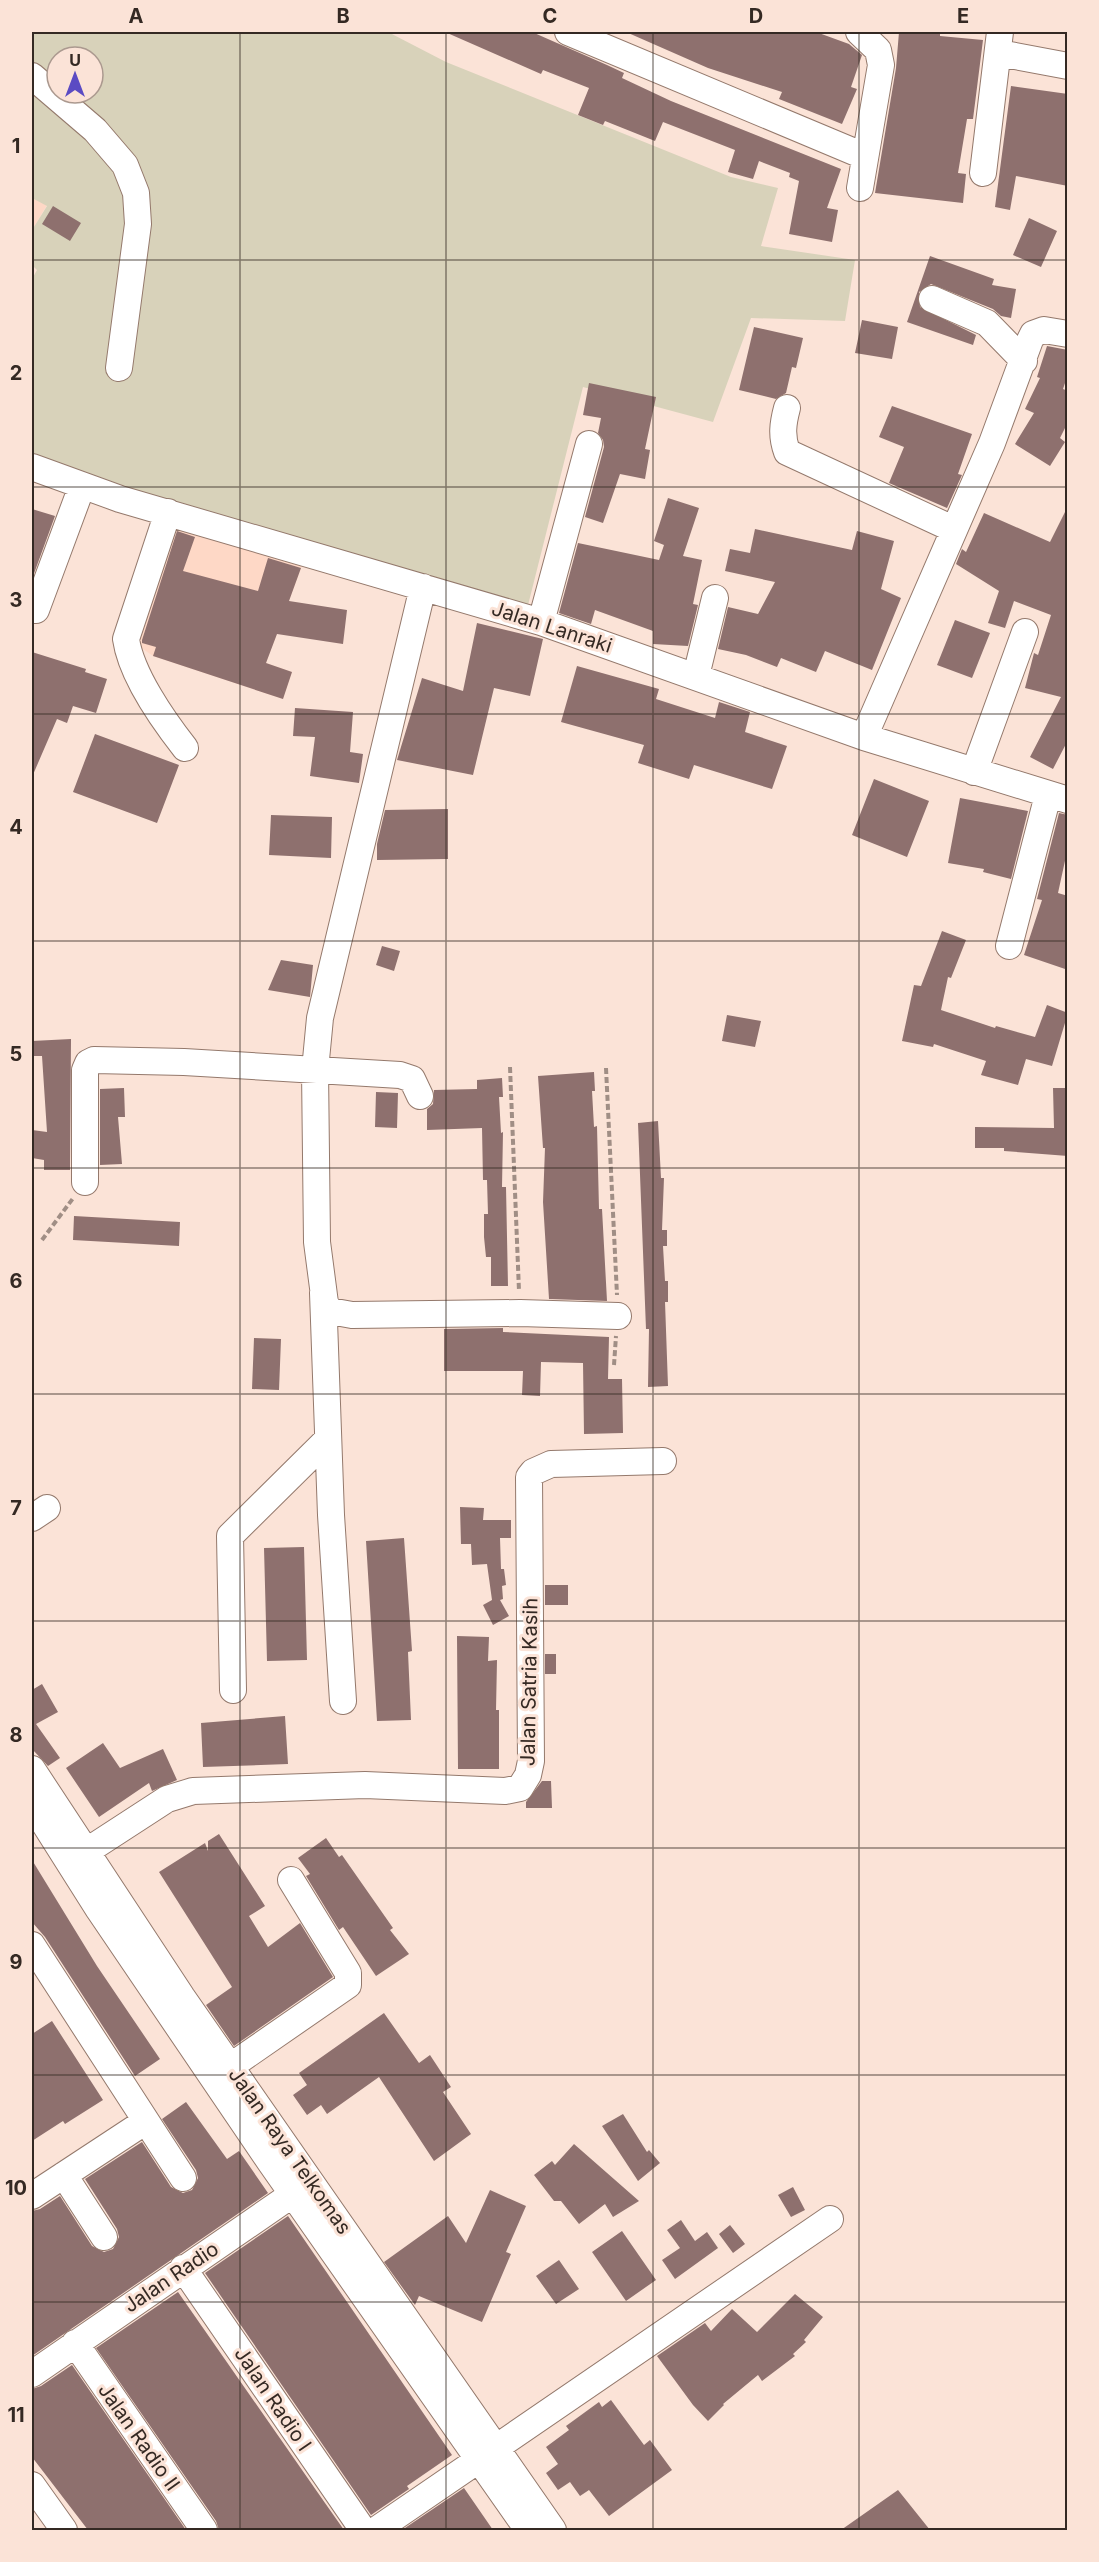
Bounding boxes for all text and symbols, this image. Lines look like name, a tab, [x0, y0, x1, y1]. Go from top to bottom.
text: A	[129, 4, 144, 28]
text: B	[336, 4, 350, 28]
text: C	[543, 4, 557, 28]
text: D	[749, 4, 763, 28]
text: E	[957, 4, 969, 28]
north arrow	[45, 45, 105, 105]
text: U	[69, 50, 81, 70]
text: 1	[12, 134, 20, 158]
text: 2	[10, 361, 22, 385]
text: 3	[10, 588, 22, 612]
street label: Jalan Lanraki	[489, 596, 615, 658]
text: 4	[9, 815, 23, 839]
text: 5	[10, 1042, 22, 1066]
text: 6	[10, 1269, 23, 1293]
text: 7	[10, 1496, 22, 1520]
street label: Jalan Satria Kasih	[516, 1598, 542, 1766]
text: 8	[9, 1723, 23, 1747]
text: 9	[10, 1950, 23, 1974]
street label: Jalan Raya Telkomas	[224, 2063, 356, 2239]
text: 10	[5, 2176, 27, 2200]
street label: Jalan Radio	[119, 2237, 223, 2317]
street label: Jalan Radio I	[229, 2342, 317, 2456]
street label: Jalan Radio II	[93, 2379, 185, 2495]
text: 11	[7, 2403, 25, 2427]

